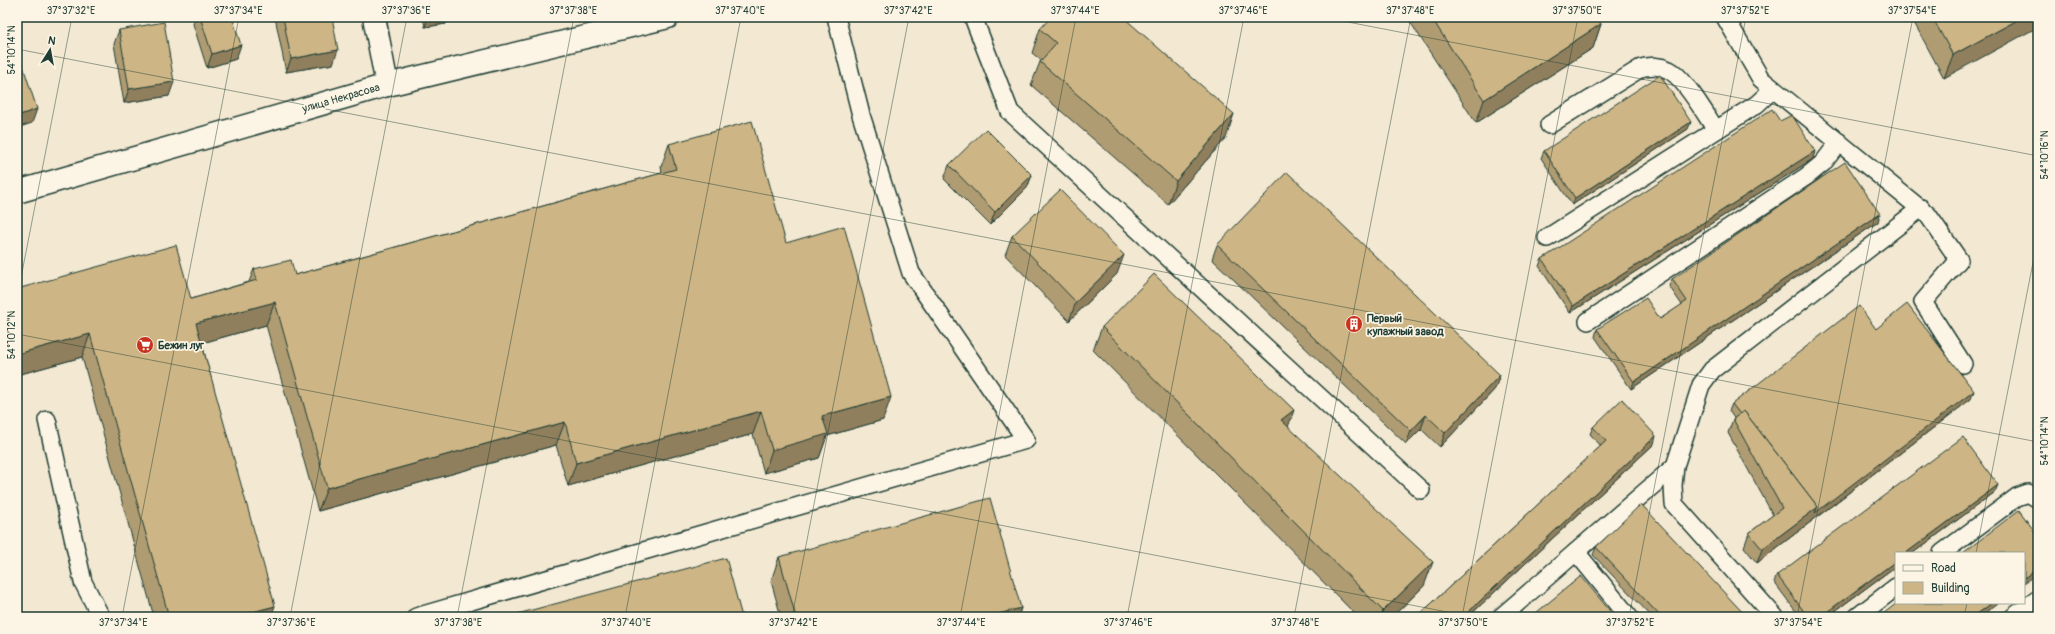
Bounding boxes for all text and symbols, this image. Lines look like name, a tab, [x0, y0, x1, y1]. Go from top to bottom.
text: 37°37'32"E	[47, 5, 95, 17]
text: 37°37'34"E	[214, 5, 262, 17]
text: 37°37'36"E	[382, 5, 430, 17]
text: 37°37'38"E	[549, 5, 597, 17]
text: 37°37'40"E	[715, 5, 765, 17]
text: 37°37'42"E	[884, 5, 932, 17]
text: 37°37'44"E	[1051, 5, 1099, 17]
text: 37°37'46"E	[1219, 5, 1267, 17]
text: 37°37'48"E	[1386, 5, 1434, 17]
text: 37°37'50"E	[1552, 5, 1602, 17]
text: 37°37'52"E	[1721, 5, 1769, 17]
text: 37°37'54"E	[1888, 5, 1936, 17]
text: 54°10'14"N	[6, 25, 18, 74]
north arrow	[30, 30, 70, 70]
text: N	[47, 34, 57, 48]
street label: улица Некрасова	[300, 81, 381, 116]
text: 54°10'16"N	[2039, 130, 2051, 179]
text: 54°10'12"N	[6, 310, 18, 359]
place label: Первый купажный завод	[1367, 312, 1444, 338]
building icon: Первый купажный завод	[1344, 314, 1364, 334]
supermarket icon: Бежин луг	[135, 335, 155, 355]
place label: Бежин луг	[158, 339, 204, 352]
text: 54°10'14"N	[2039, 416, 2051, 465]
legend	[1895, 552, 2025, 604]
text: Road	[1931, 561, 1956, 576]
text: Building	[1931, 581, 1970, 596]
text: 37°37'34"E	[99, 617, 147, 629]
text: 37°37'36"E	[267, 617, 315, 629]
text: 37°37'38"E	[434, 617, 482, 629]
text: 37°37'40"E	[601, 617, 651, 629]
text: 37°37'42"E	[769, 617, 817, 629]
text: 37°37'44"E	[937, 617, 985, 629]
text: 37°37'46"E	[1104, 617, 1152, 629]
text: 37°37'48"E	[1271, 617, 1319, 629]
text: 37°37'50"E	[1438, 617, 1488, 629]
text: 37°37'52"E	[1606, 617, 1654, 629]
text: 37°37'54"E	[1774, 617, 1822, 629]

